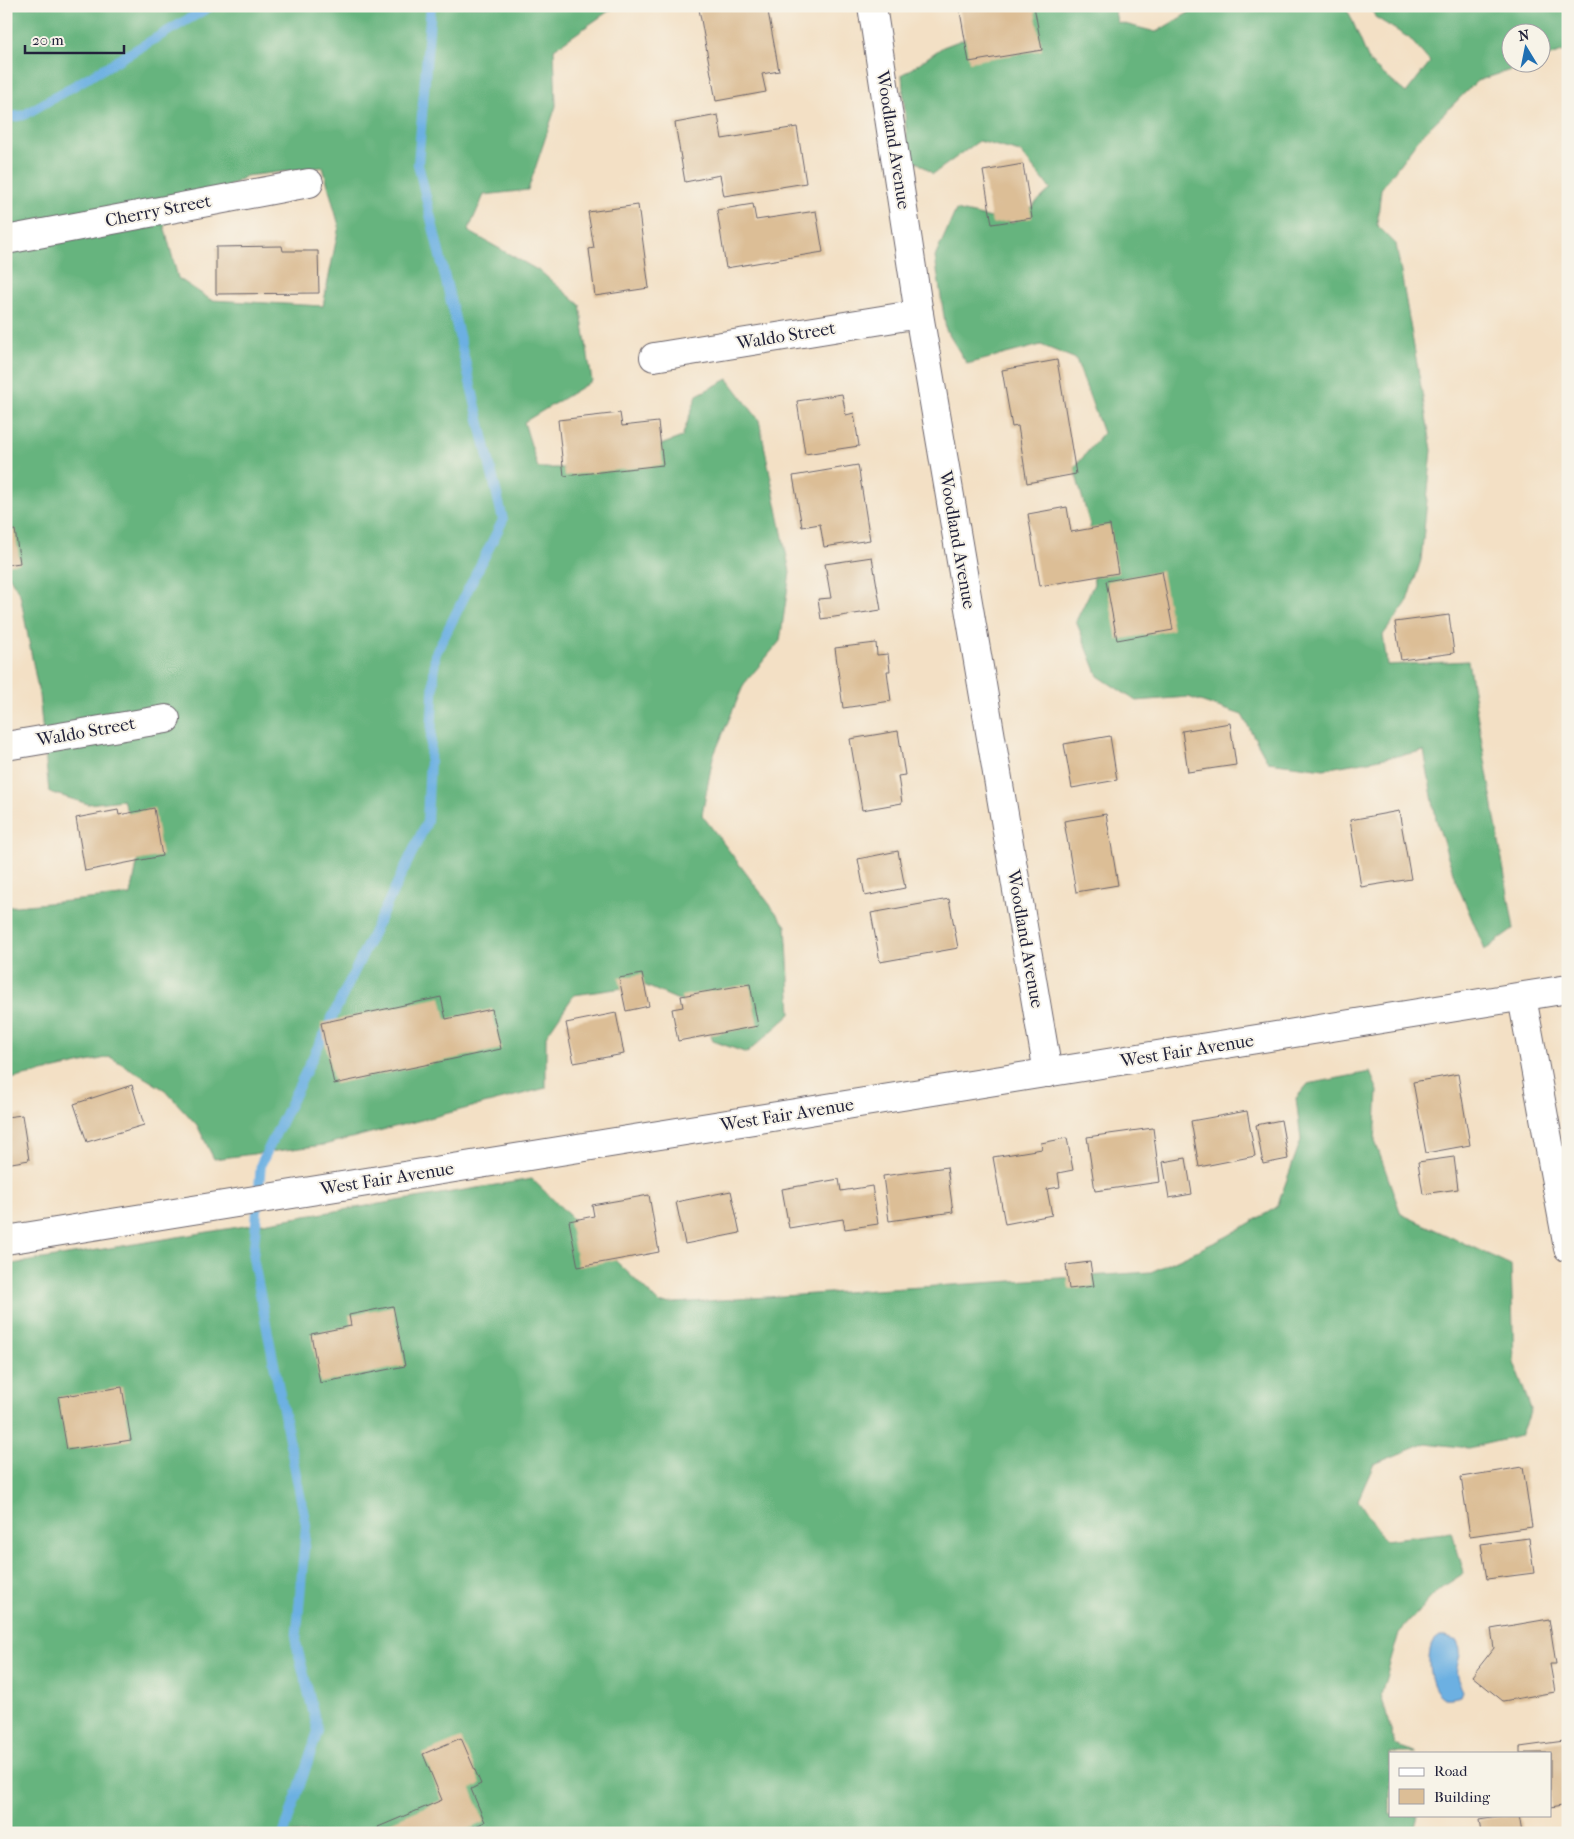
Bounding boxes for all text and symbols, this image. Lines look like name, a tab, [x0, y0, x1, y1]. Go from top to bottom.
scale bar	[25, 22, 124, 54]
north arrow	[1502, 22, 1552, 72]
text: N	[1517, 26, 1531, 45]
text: 20 m	[32, 31, 64, 49]
street label: Woodland Avenue	[872, 68, 914, 211]
street label: Cherry Street	[103, 190, 213, 232]
street label: Waldo Street	[734, 318, 838, 354]
street label: Woodland Avenue	[934, 468, 980, 611]
street label: Waldo Street	[34, 713, 138, 751]
street label: Woodland Avenue	[1002, 867, 1048, 1010]
street label: West Fair Avenue	[1118, 1030, 1255, 1072]
street label: West Fair Avenue	[718, 1094, 855, 1136]
street label: West Fair Avenue	[318, 1158, 455, 1200]
legend	[1389, 1752, 1552, 1816]
text: Road	[1434, 1762, 1468, 1780]
text: Building	[1434, 1788, 1491, 1806]

